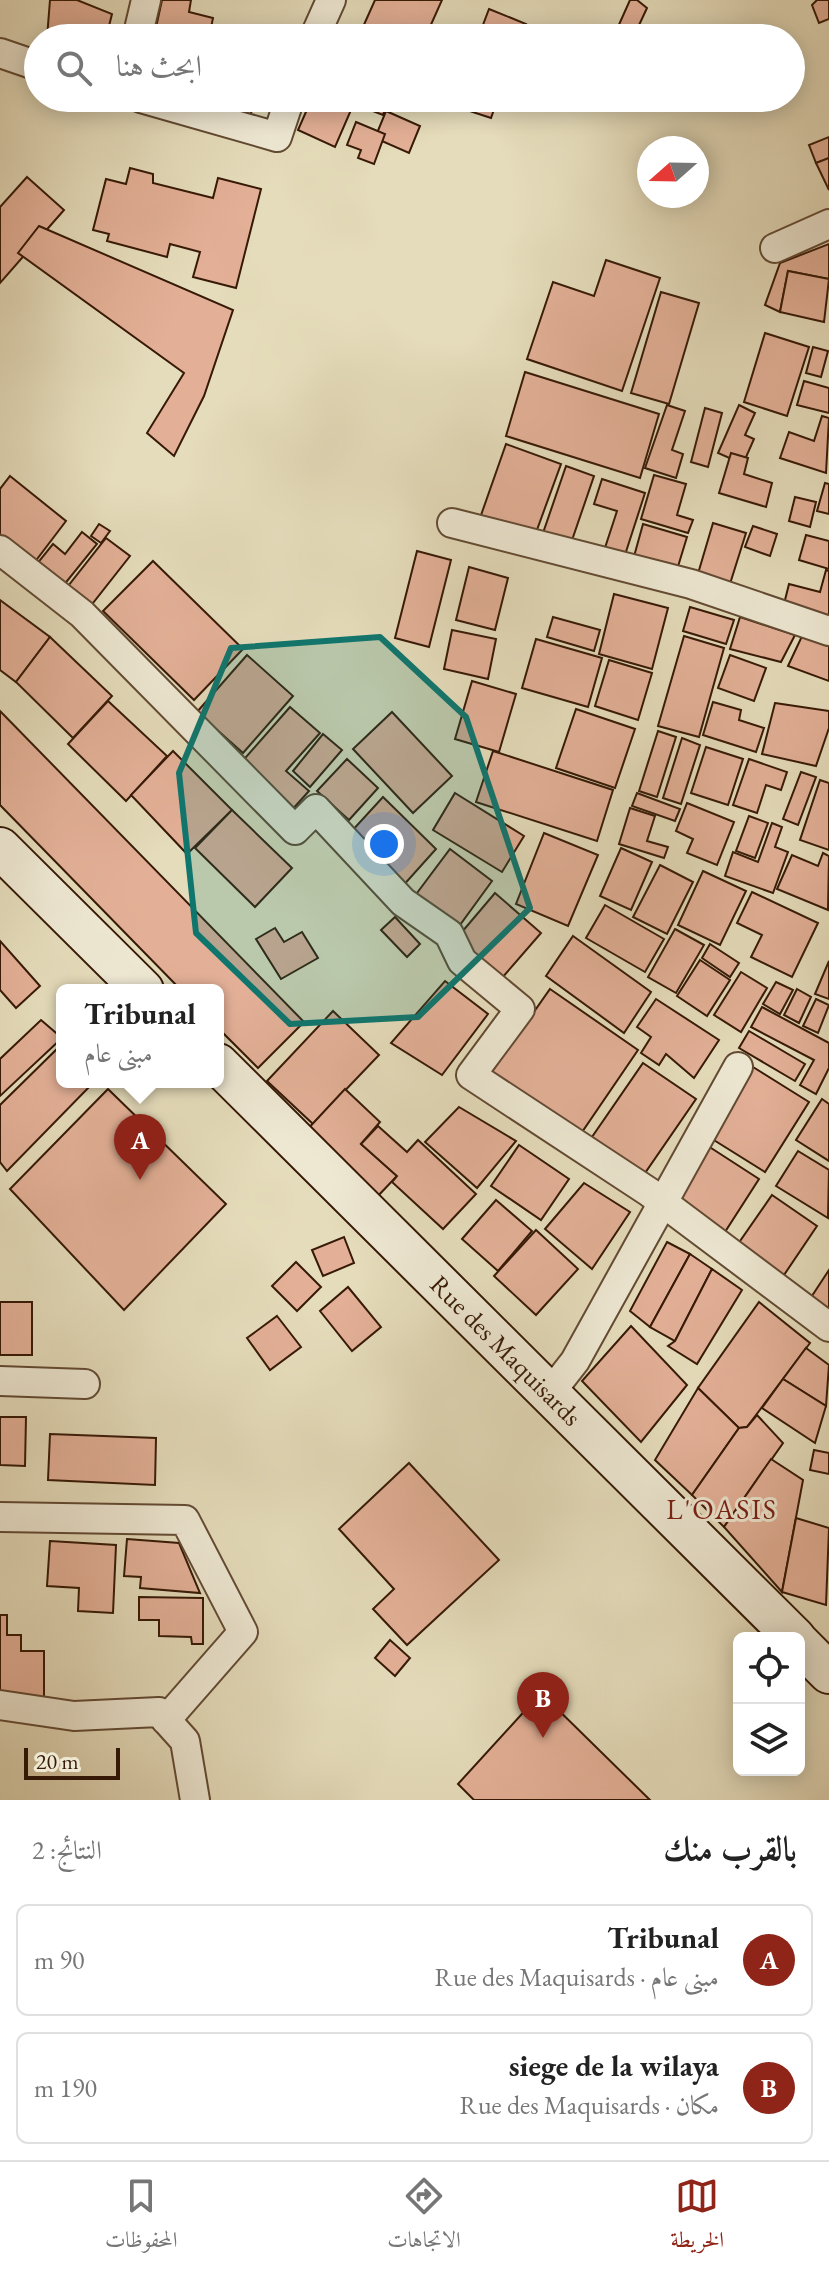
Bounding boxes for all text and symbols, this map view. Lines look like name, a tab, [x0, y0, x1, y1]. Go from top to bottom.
search box	[24, 24, 805, 112]
icon: search	[52, 46, 96, 90]
text: ابحث هنا	[116, 46, 202, 85]
north arrow	[637, 136, 709, 208]
your location	[364, 824, 404, 864]
popup	[56, 984, 224, 1088]
text: Tribunal	[84, 994, 196, 1033]
text: مبنى عام	[84, 1036, 153, 1070]
pin: A	[114, 1114, 166, 1180]
street label: Rue des Maquisards	[423, 1268, 589, 1433]
district label: L'OASIS	[666, 1491, 778, 1527]
map controls	[733, 1632, 805, 1776]
button: locate	[733, 1632, 805, 1704]
pin: B	[517, 1672, 569, 1738]
button: layers	[733, 1704, 805, 1776]
scale bar	[24, 1744, 120, 1780]
text: 20 m	[36, 1747, 79, 1776]
text: بالقرب منك	[663, 1826, 797, 1870]
text: النتائج: 2	[32, 1833, 102, 1867]
text: Tribunal	[607, 1918, 719, 1957]
text: 90 m	[34, 1943, 84, 1977]
text: A	[760, 1943, 778, 1977]
text: مبنى عام · Rue des Maquisards	[435, 1960, 719, 1994]
text: siege de la wilaya	[509, 2046, 719, 2085]
text: 190 m	[34, 2071, 97, 2105]
text: B	[761, 2071, 777, 2105]
text: مكان · Rue des Maquisards	[459, 2088, 719, 2122]
tab: المحفوظات	[105, 2174, 177, 2261]
tab: الاتجاهات	[387, 2174, 461, 2261]
tab: الخريطة	[671, 2174, 724, 2261]

